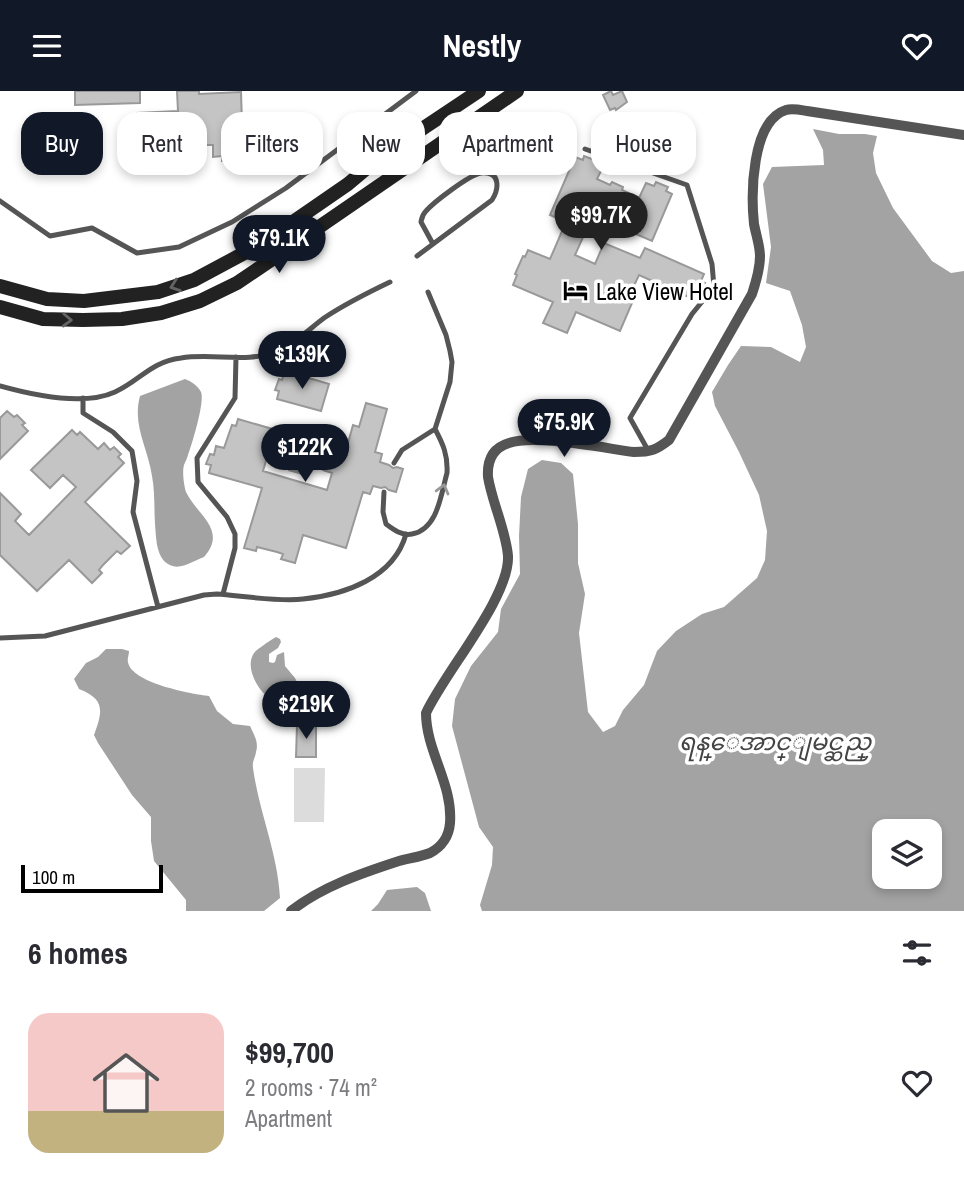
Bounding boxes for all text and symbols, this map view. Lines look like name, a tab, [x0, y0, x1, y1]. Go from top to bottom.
text: Nestly	[443, 24, 521, 67]
icon: menu	[28, 27, 66, 65]
icon: heart	[898, 27, 936, 65]
chip: Buy	[21, 112, 103, 175]
chip: Rent	[117, 112, 207, 175]
chip: Filters	[221, 112, 323, 175]
chip: New	[337, 112, 425, 175]
chip: Apartment	[439, 112, 577, 175]
chip: House	[591, 112, 696, 175]
pin: $99.7K	[544, 193, 658, 252]
text: $99.7K	[571, 199, 631, 230]
pin: $79.1K	[222, 215, 336, 275]
text: $79.1K	[249, 222, 309, 253]
place label: Lake View Hotel	[596, 276, 733, 307]
hotel icon: Lake View Hotel	[562, 277, 590, 305]
one-way arrow	[170, 278, 182, 292]
one-way arrow	[61, 312, 72, 327]
pin: $139K	[253, 331, 351, 391]
text: $139K	[274, 338, 330, 369]
pin: $75.9K	[507, 399, 621, 459]
text: $75.9K	[534, 406, 594, 437]
pin: $122K	[256, 425, 354, 484]
text: $122K	[277, 431, 333, 462]
one-way arrow	[434, 483, 449, 495]
pin: $219K	[257, 681, 355, 741]
text: $219K	[278, 688, 334, 719]
water label: ရန္ေအာင္ျမင္ဆည္	[679, 725, 872, 762]
map controls	[872, 819, 942, 889]
button: layers	[872, 819, 942, 889]
scale bar	[21, 862, 163, 894]
text: 100 m	[32, 864, 75, 890]
text: 6 homes	[28, 933, 128, 973]
icon: filters	[898, 934, 936, 972]
text: $99,700	[245, 1032, 334, 1072]
icon: home	[84, 1041, 168, 1125]
icon: heart	[898, 1064, 936, 1102]
text: 2 rooms · 74 m²	[245, 1072, 377, 1103]
text: Apartment	[245, 1103, 332, 1134]

